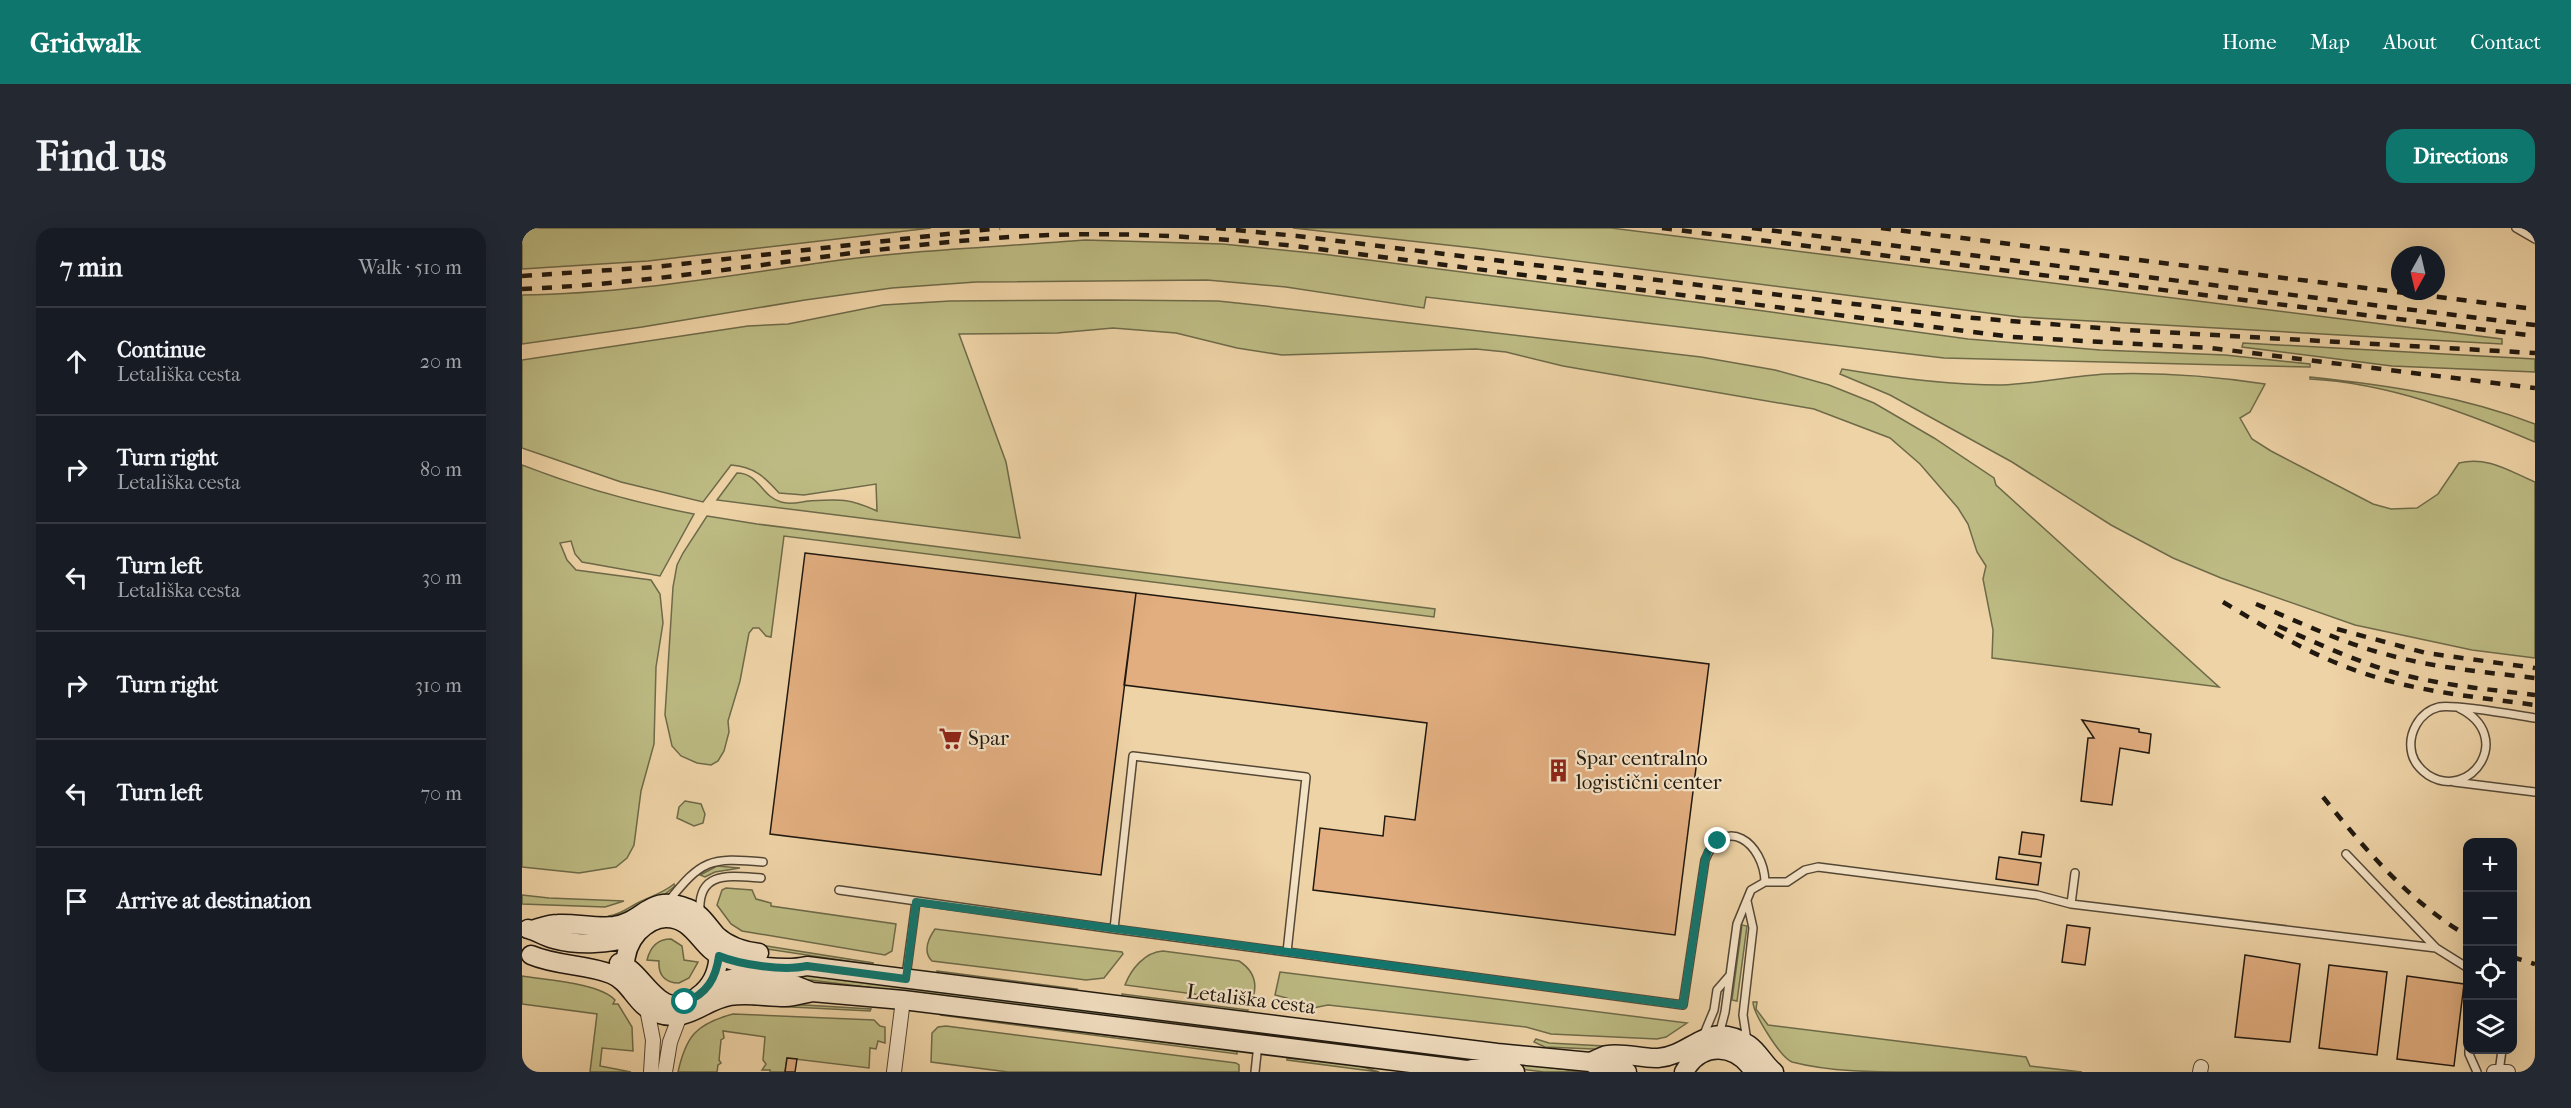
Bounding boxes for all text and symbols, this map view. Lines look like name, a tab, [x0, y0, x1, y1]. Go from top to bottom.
text: Gridwalk	[30, 26, 141, 59]
text: Home	[2222, 30, 2277, 54]
text: Map	[2310, 30, 2350, 54]
text: About	[2383, 30, 2437, 54]
text: Contact	[2470, 30, 2541, 54]
button: Directions	[2386, 129, 2535, 183]
text: Find us	[36, 132, 166, 181]
north arrow	[2391, 246, 2445, 300]
text: 7 min	[60, 252, 123, 283]
text: Walk · 510 m	[358, 256, 462, 279]
text: Continue	[117, 337, 206, 363]
icon: ahead	[60, 345, 93, 378]
text: 20 m	[420, 350, 462, 373]
text: Letališka cesta	[117, 363, 241, 386]
text: Turn right	[117, 445, 218, 471]
icon: right	[60, 453, 93, 486]
text: 80 m	[420, 458, 462, 481]
text: Letališka cesta	[117, 471, 241, 494]
text: Turn left	[117, 553, 203, 579]
icon: left	[60, 561, 93, 594]
text: 30 m	[422, 566, 462, 589]
text: Letališka cesta	[117, 579, 241, 602]
icon: right	[60, 669, 93, 702]
text: Turn right	[117, 672, 218, 698]
text: 310 m	[415, 674, 462, 697]
supermarket icon: Spar	[937, 725, 963, 751]
place label: Spar	[968, 726, 1009, 750]
place label: Spar centralno logistični center	[1575, 746, 1722, 794]
building icon: Spar centralno logistični center	[1545, 757, 1571, 783]
icon: left	[60, 777, 93, 810]
text: Turn left	[117, 780, 203, 806]
text: 70 m	[420, 782, 462, 805]
route end	[1704, 827, 1730, 853]
map controls	[2463, 838, 2517, 1054]
button: +	[2463, 838, 2517, 892]
icon: arrive	[60, 885, 93, 918]
text: Arrive at destination	[117, 888, 311, 914]
button: −	[2463, 892, 2517, 946]
button: locate	[2463, 946, 2517, 1000]
street label: Letališka cesta	[1185, 979, 1317, 1019]
route start	[671, 988, 697, 1014]
button: layers	[2463, 1000, 2517, 1054]

